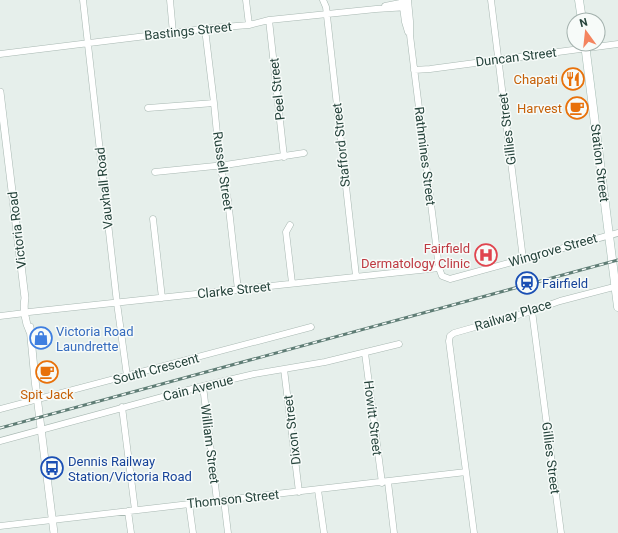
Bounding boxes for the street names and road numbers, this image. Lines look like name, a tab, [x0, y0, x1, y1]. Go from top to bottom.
street label: Bastings Street	[143, 19, 233, 43]
street label: Duncan Street	[475, 45, 557, 69]
street label: Peel Street	[266, 57, 288, 121]
street label: Gillies Street	[495, 92, 519, 166]
street label: Stafford Street	[329, 102, 353, 188]
street label: Rathmines Street	[412, 106, 438, 206]
street label: Station Street	[588, 123, 612, 203]
street label: Russell Street	[210, 131, 236, 211]
street label: Vauxhall Road	[92, 146, 116, 230]
street label: Victoria Road	[5, 191, 29, 269]
street label: Wingrove Street	[507, 230, 599, 270]
street label: Clarke Street	[196, 279, 272, 301]
street label: Railway Place	[473, 296, 553, 334]
street label: South Crescent	[111, 350, 201, 388]
street label: Cain Avenue	[161, 372, 235, 404]
street label: Howitt Street	[361, 380, 385, 456]
street label: Dixon Street	[280, 394, 304, 466]
street label: William Street	[198, 403, 222, 485]
street label: Gillies Street	[539, 421, 563, 495]
street label: Thomson Street	[186, 487, 280, 511]

